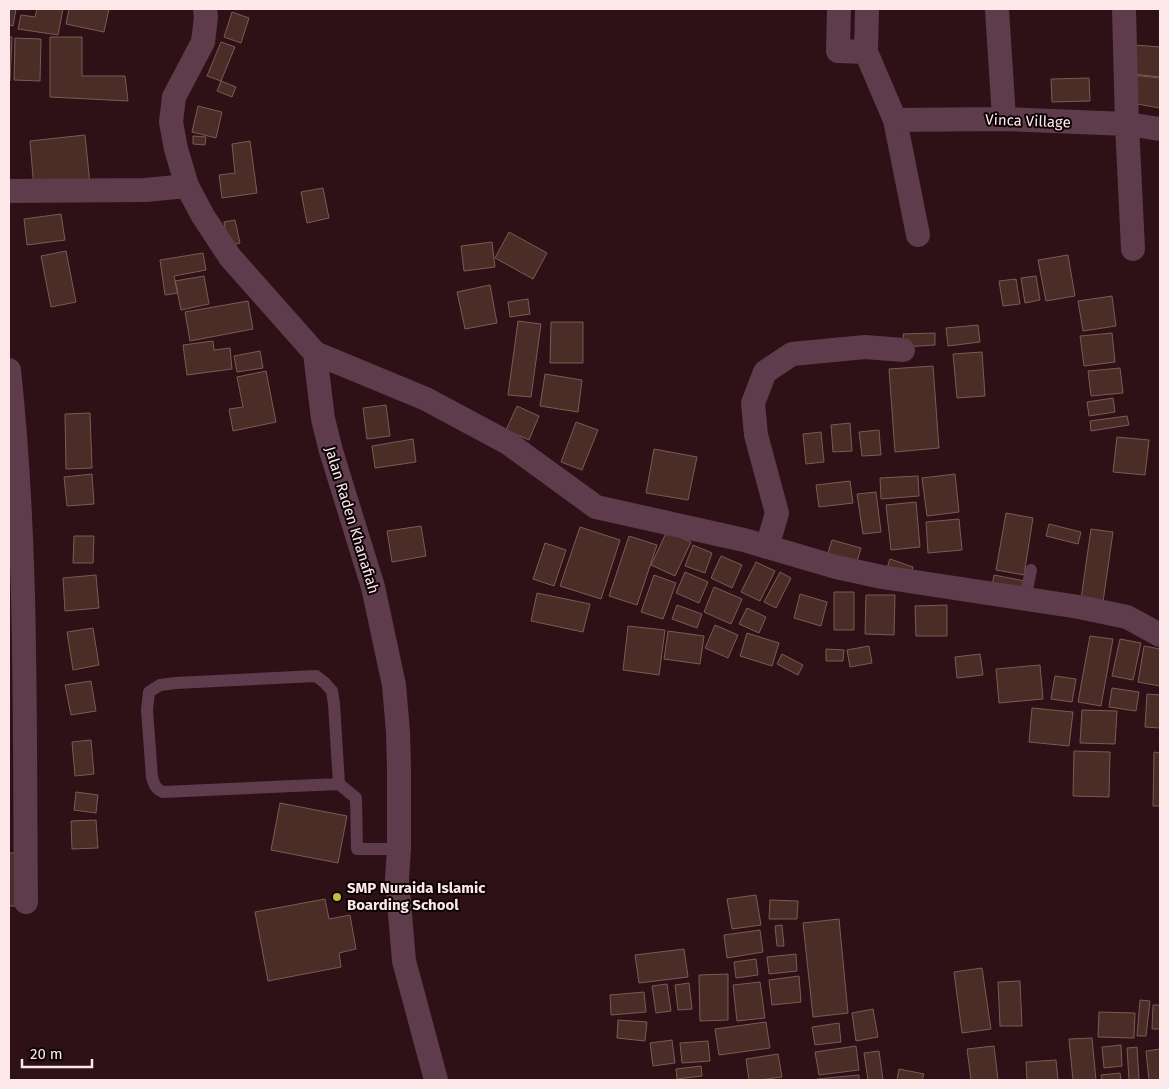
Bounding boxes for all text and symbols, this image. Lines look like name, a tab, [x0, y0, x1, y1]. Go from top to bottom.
street label: Vinca Village	[985, 111, 1071, 131]
street label: Jalan Raden Khanafiah	[321, 444, 383, 596]
place label: SMP Nuraida Islamic Boarding School	[347, 879, 486, 914]
marker: SMP Nuraida Islamic Boarding School	[331, 891, 343, 903]
scale bar	[22, 1036, 92, 1068]
text: 20 m	[30, 1045, 63, 1063]

